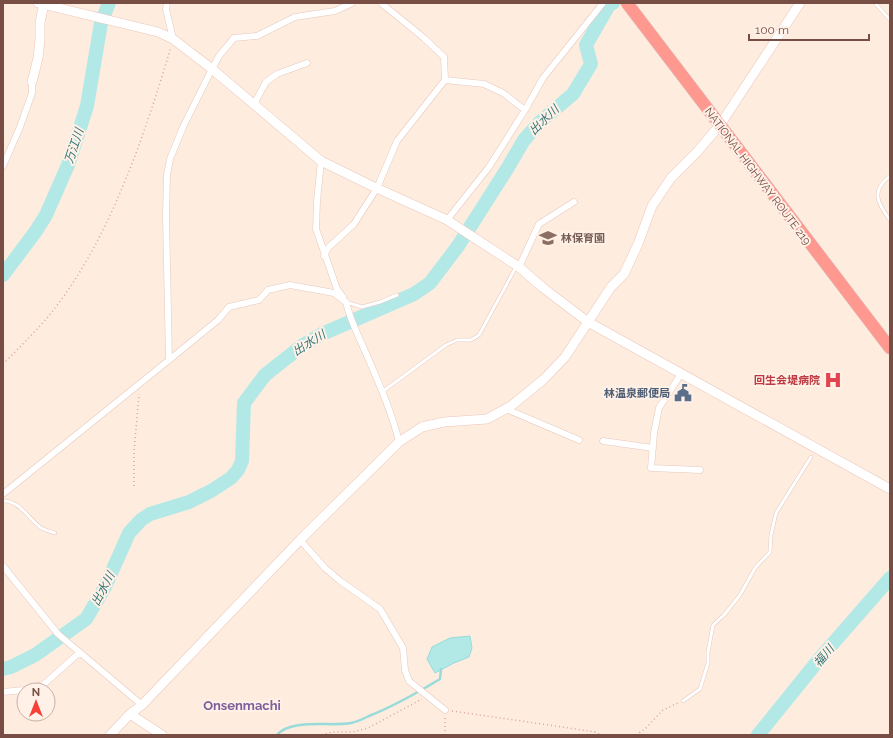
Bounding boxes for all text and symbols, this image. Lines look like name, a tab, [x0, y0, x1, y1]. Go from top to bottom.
scale bar	[749, 16, 869, 42]
text: 100 m	[755, 23, 789, 37]
water label: 出水川	[526, 101, 563, 138]
street label: NATIONAL HIGHWAY ROUTE 219	[702, 105, 813, 247]
water label: 万江川	[62, 125, 87, 165]
school or university icon: 林保育園	[538, 228, 558, 248]
place label: 林保育園	[561, 232, 605, 245]
water label: 出水川	[290, 326, 330, 358]
hospital icon: 回生会堤病院	[823, 370, 843, 390]
place label: 回生会堤病院	[754, 374, 820, 387]
public building icon: 林温泉郵便局	[673, 383, 693, 403]
place label: 林温泉郵便局	[604, 387, 670, 400]
water label: 出水川	[88, 568, 119, 608]
water label: 福川	[811, 641, 838, 670]
north arrow	[16, 682, 56, 722]
text: N	[32, 686, 40, 699]
district label: Onsenmachi	[203, 698, 281, 713]

